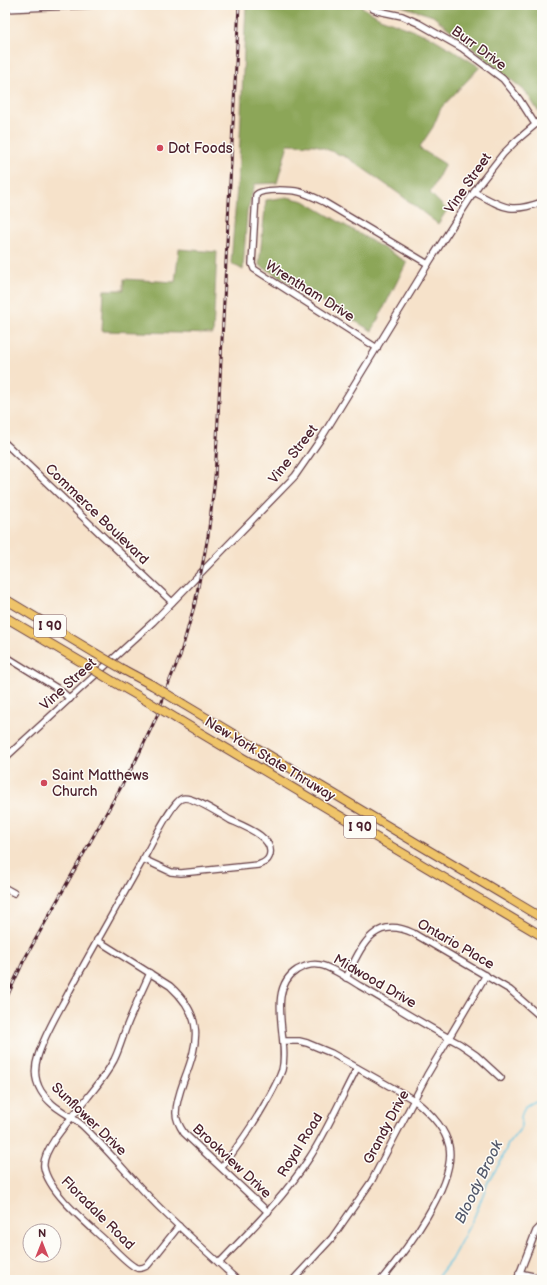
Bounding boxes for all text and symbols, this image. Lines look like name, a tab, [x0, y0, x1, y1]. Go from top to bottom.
street label: Burr Drive	[448, 22, 510, 74]
place label: Dot Foods	[168, 140, 233, 157]
marker: Dot Foods	[155, 143, 165, 153]
street label: Vine Street	[441, 149, 495, 217]
street label: Wrentham Drive	[262, 257, 358, 325]
street label: Vine Street	[265, 421, 322, 487]
street label: Commerce Boulevard	[42, 460, 152, 568]
road number: I 90	[34, 615, 66, 637]
street label: Vine Street	[36, 654, 100, 714]
street label: New York State Thruway	[202, 713, 339, 805]
place label: Saint Matthews Church	[52, 767, 149, 800]
marker: Saint Matthews Church	[39, 778, 49, 788]
road number: I 90	[344, 816, 376, 838]
street label: Ontario Place	[415, 915, 497, 973]
street label: Midwood Drive	[331, 950, 419, 1012]
street label: Sunflower Drive	[48, 1079, 130, 1159]
street label: Grandy Drive	[359, 1087, 413, 1167]
street label: Royal Road	[274, 1110, 326, 1180]
street label: Brookview Drive	[189, 1120, 275, 1202]
water label: Bloody Brook	[451, 1137, 508, 1227]
street label: Floradale Road	[58, 1173, 138, 1253]
north arrow	[22, 1223, 62, 1263]
text: N	[38, 1227, 46, 1240]

